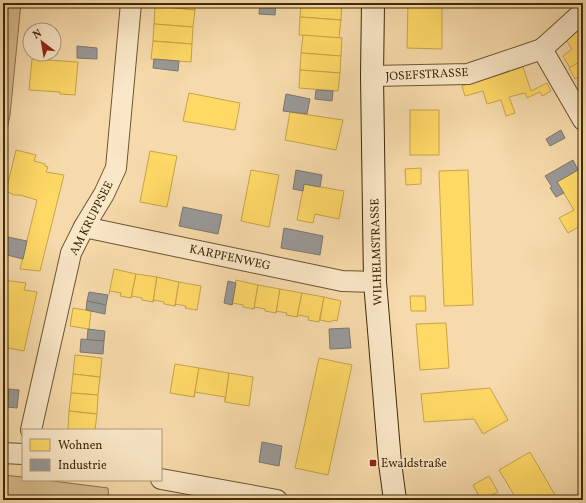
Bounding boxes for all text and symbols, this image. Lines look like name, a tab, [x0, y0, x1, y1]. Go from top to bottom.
north arrow	[22, 22, 62, 62]
text: N	[30, 26, 45, 43]
street label: JOSEFSTRASSE	[385, 65, 469, 85]
street label: AM KRUPPSEE	[66, 179, 118, 258]
street label: WILHELMSTRASSE	[367, 198, 387, 306]
street label: KARPFENWEG	[188, 242, 272, 274]
legend	[22, 429, 162, 481]
text: Wohnen	[58, 438, 103, 454]
place label: Ewaldstraße	[381, 456, 447, 472]
text: Industrie	[58, 458, 107, 474]
marker: Ewaldstraße	[368, 458, 378, 468]

